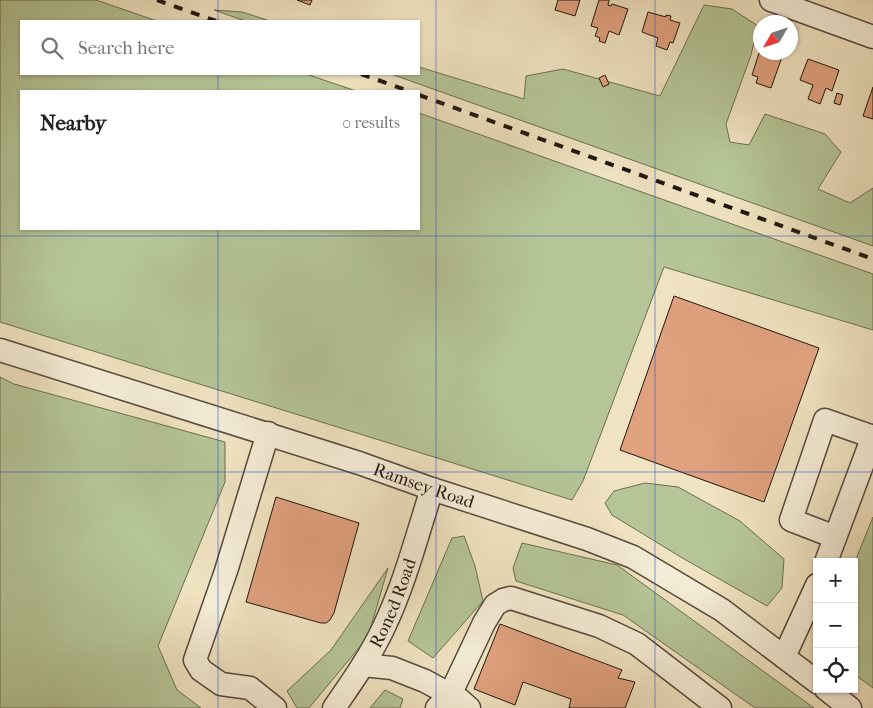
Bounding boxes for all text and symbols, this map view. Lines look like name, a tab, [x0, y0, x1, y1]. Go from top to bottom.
north arrow	[753, 15, 798, 60]
search box	[20, 20, 420, 75]
icon: search	[38, 34, 66, 62]
text: Search here	[78, 37, 174, 59]
text: Nearby	[40, 111, 106, 135]
text: 0 results	[342, 113, 400, 132]
street label: Ramsey Road	[370, 458, 477, 513]
street label: Roned Road	[365, 555, 420, 651]
map controls	[813, 558, 858, 693]
button: +	[813, 558, 858, 603]
button: −	[813, 603, 858, 648]
button: locate	[813, 648, 858, 693]

